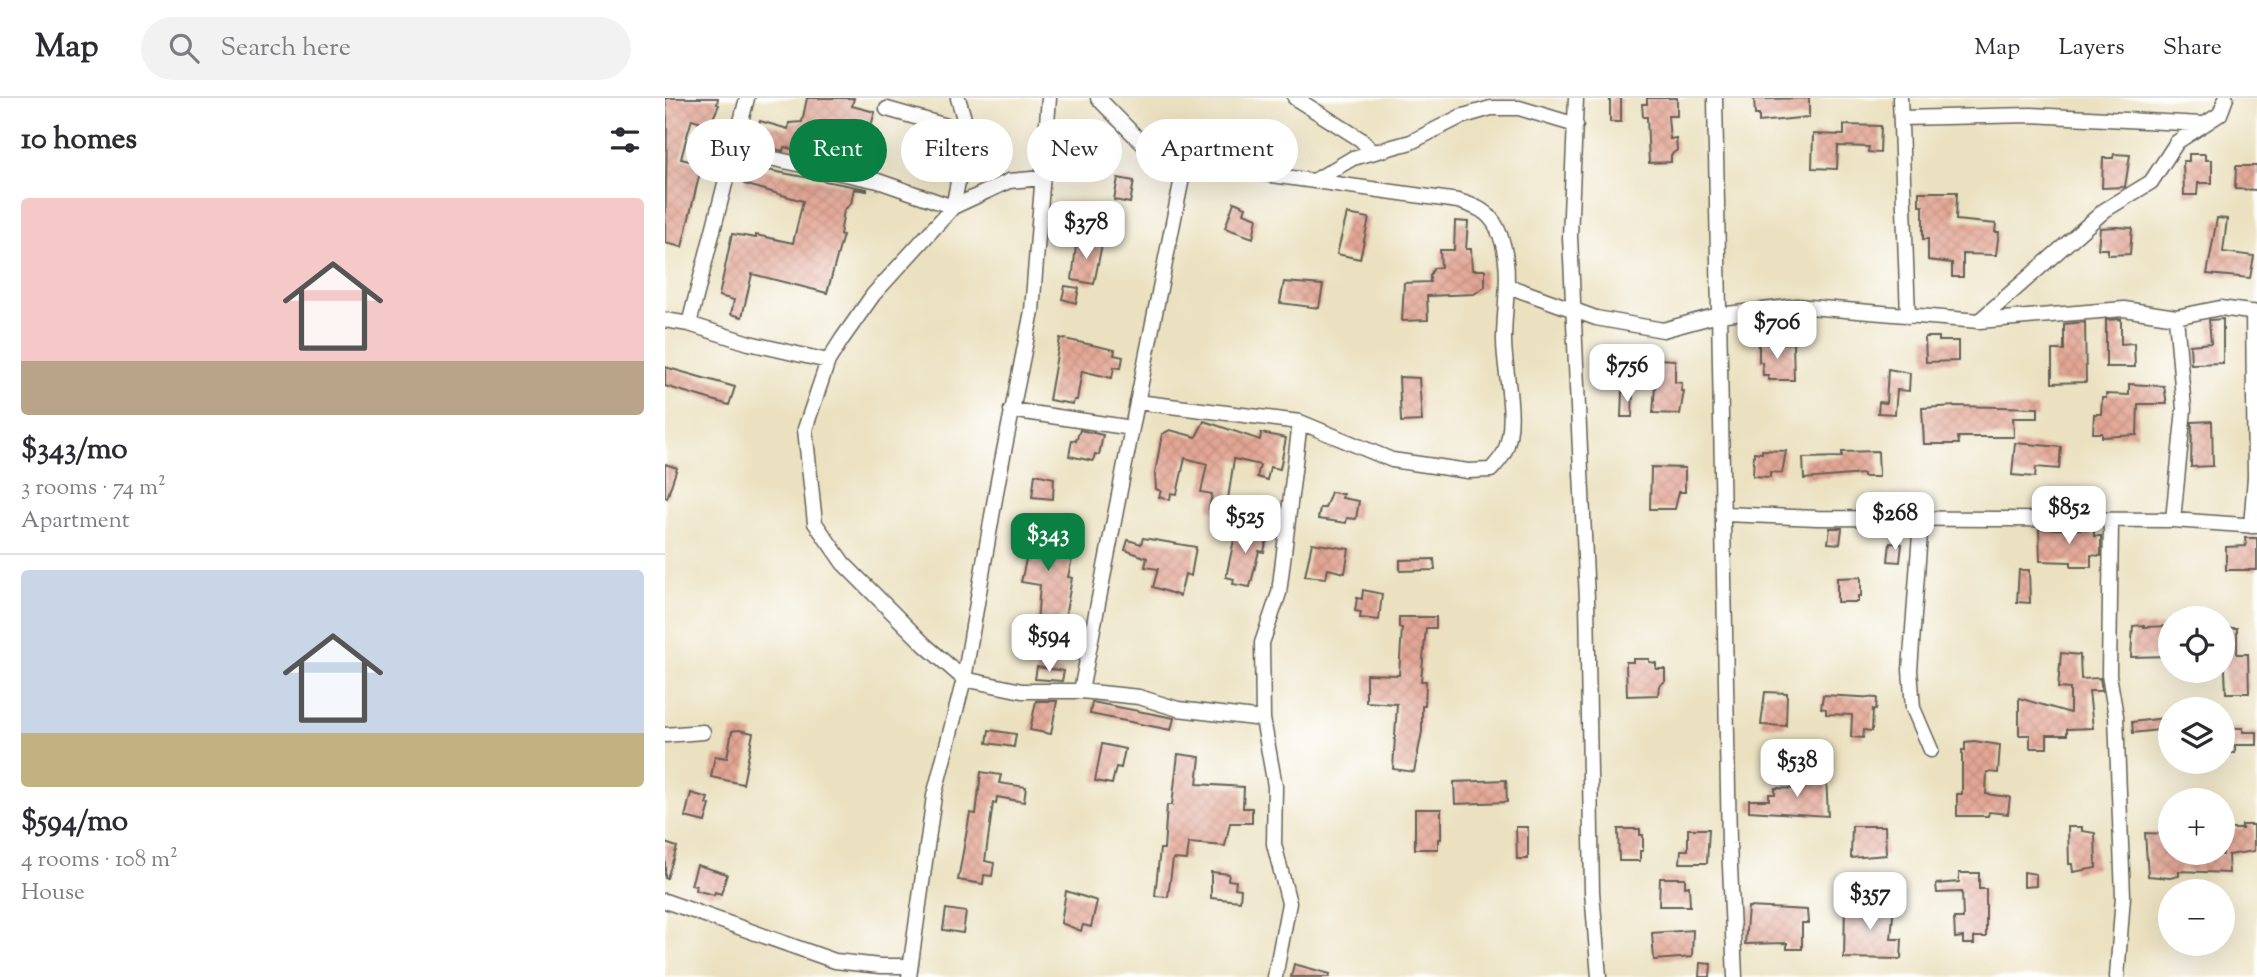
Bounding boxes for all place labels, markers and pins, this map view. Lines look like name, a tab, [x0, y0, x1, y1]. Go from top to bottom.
pin: $378	[1045, 202, 1127, 261]
pin: $706	[1736, 302, 1818, 361]
pin: $756	[1586, 344, 1668, 404]
pin: $852	[2028, 486, 2110, 546]
pin: $268	[1854, 492, 1936, 552]
pin: $525	[1204, 496, 1286, 555]
pin: $343	[1007, 514, 1089, 573]
pin: $594	[1008, 614, 1090, 674]
pin: $538	[1756, 740, 1838, 799]
pin: $357	[1829, 872, 1911, 932]

